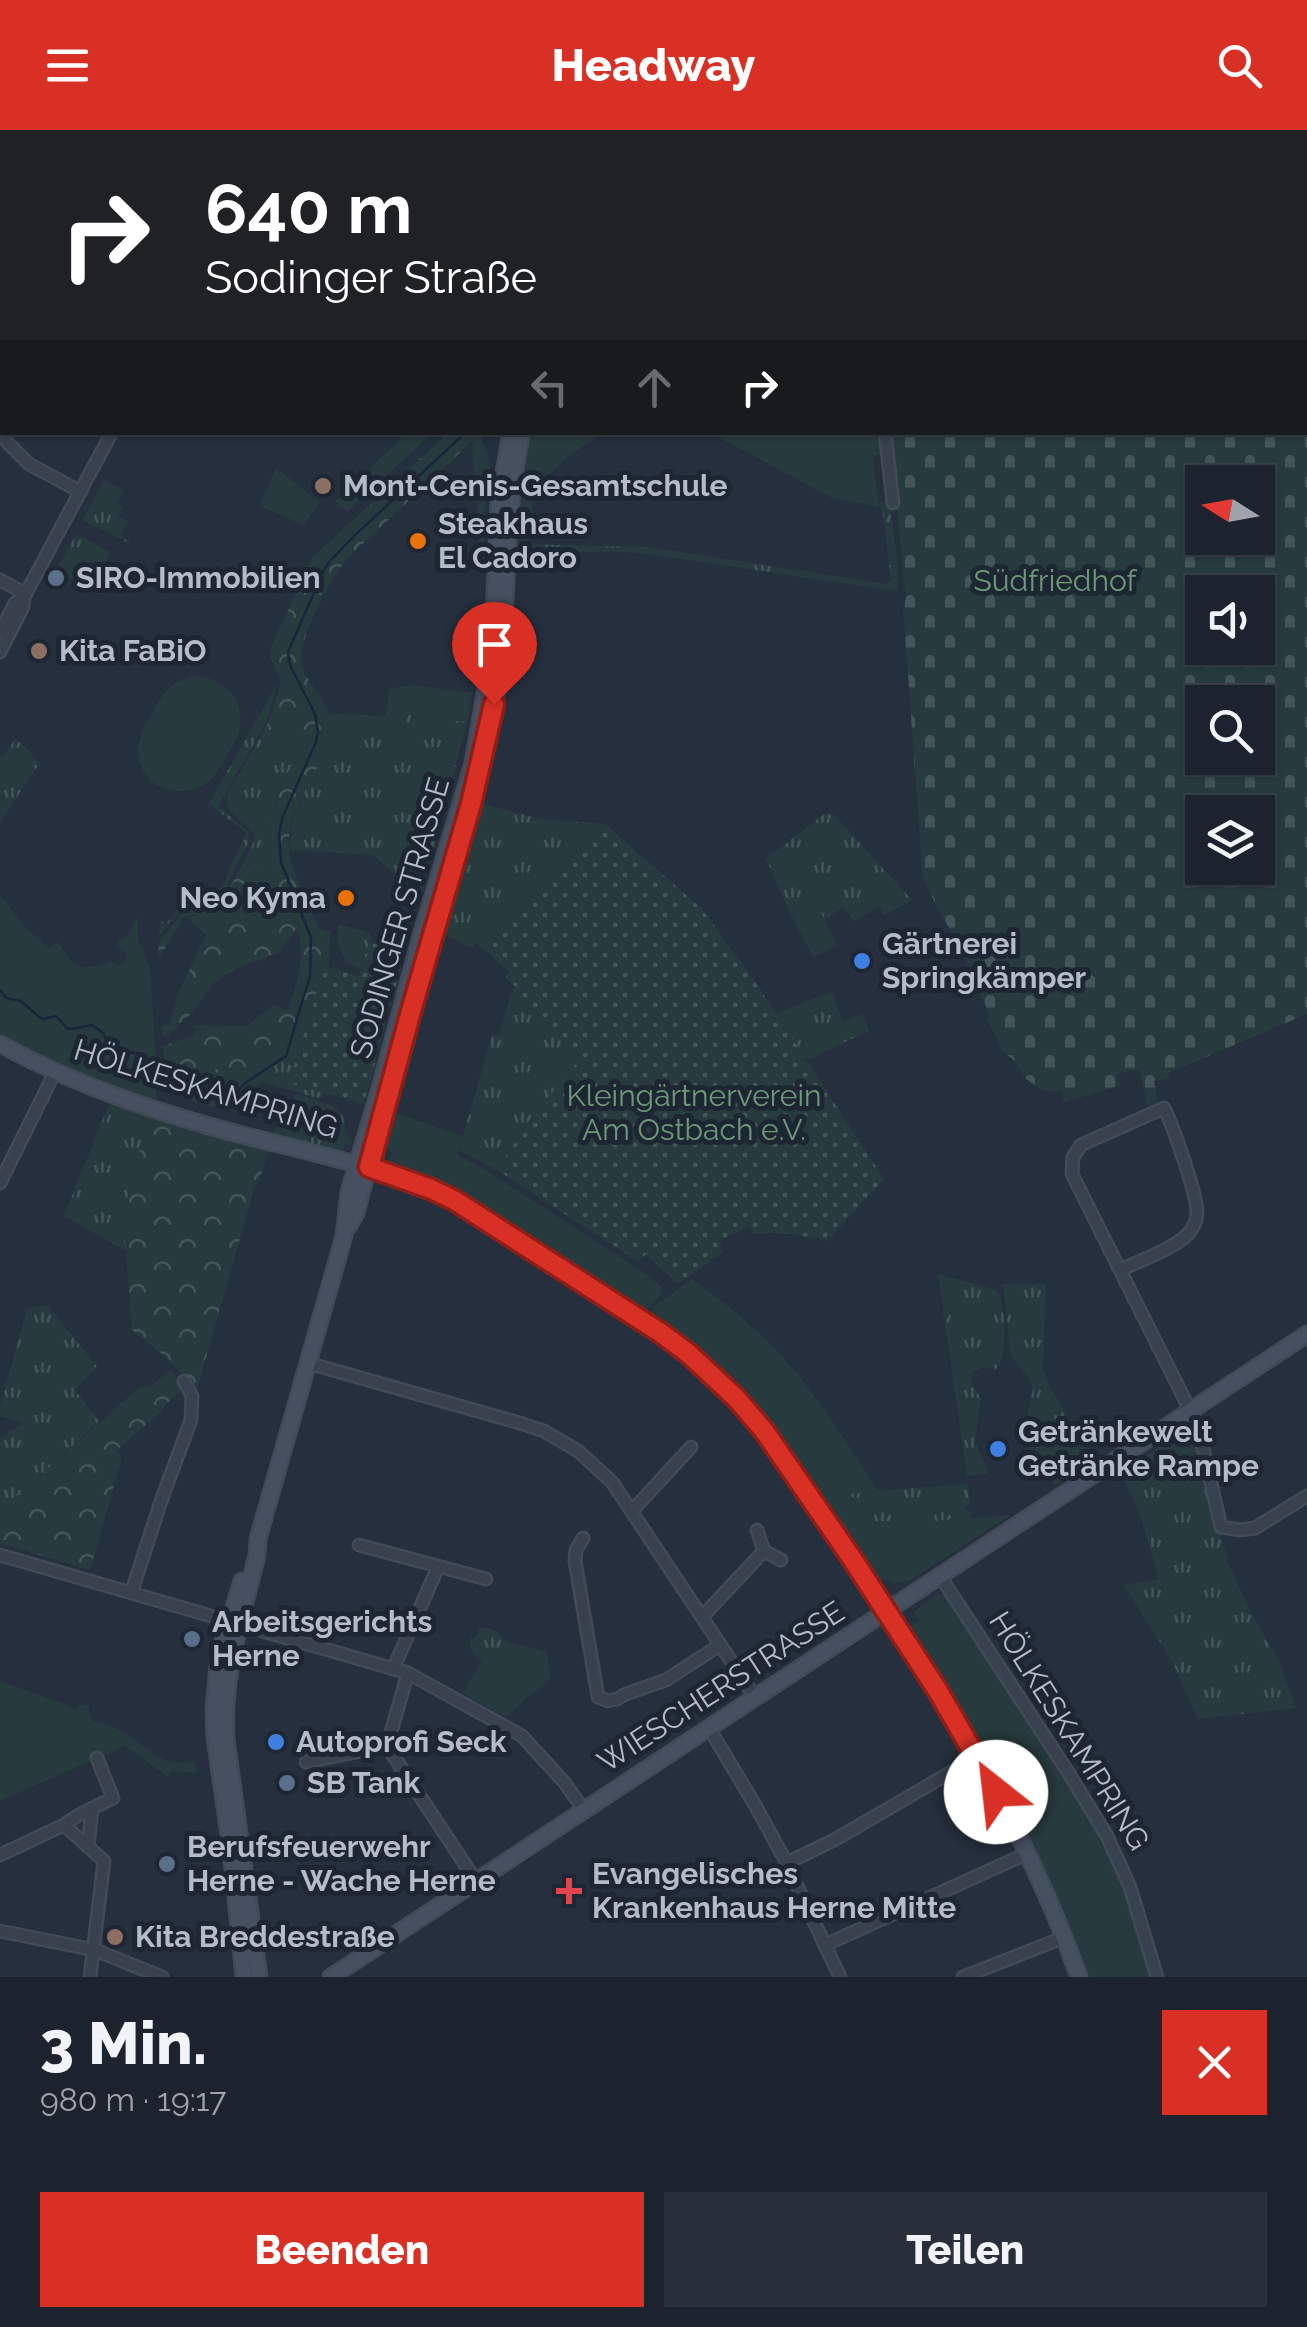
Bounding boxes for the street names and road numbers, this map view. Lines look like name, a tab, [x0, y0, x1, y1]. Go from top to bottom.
street label: SODINGER STRASSE	[343, 773, 456, 1062]
street label: HÖLKESKAMPRING	[70, 1032, 342, 1145]
street label: WIESCHERSTRASSE	[591, 1594, 850, 1779]
street label: HÖLKESKAMPRING	[982, 1605, 1157, 1856]

